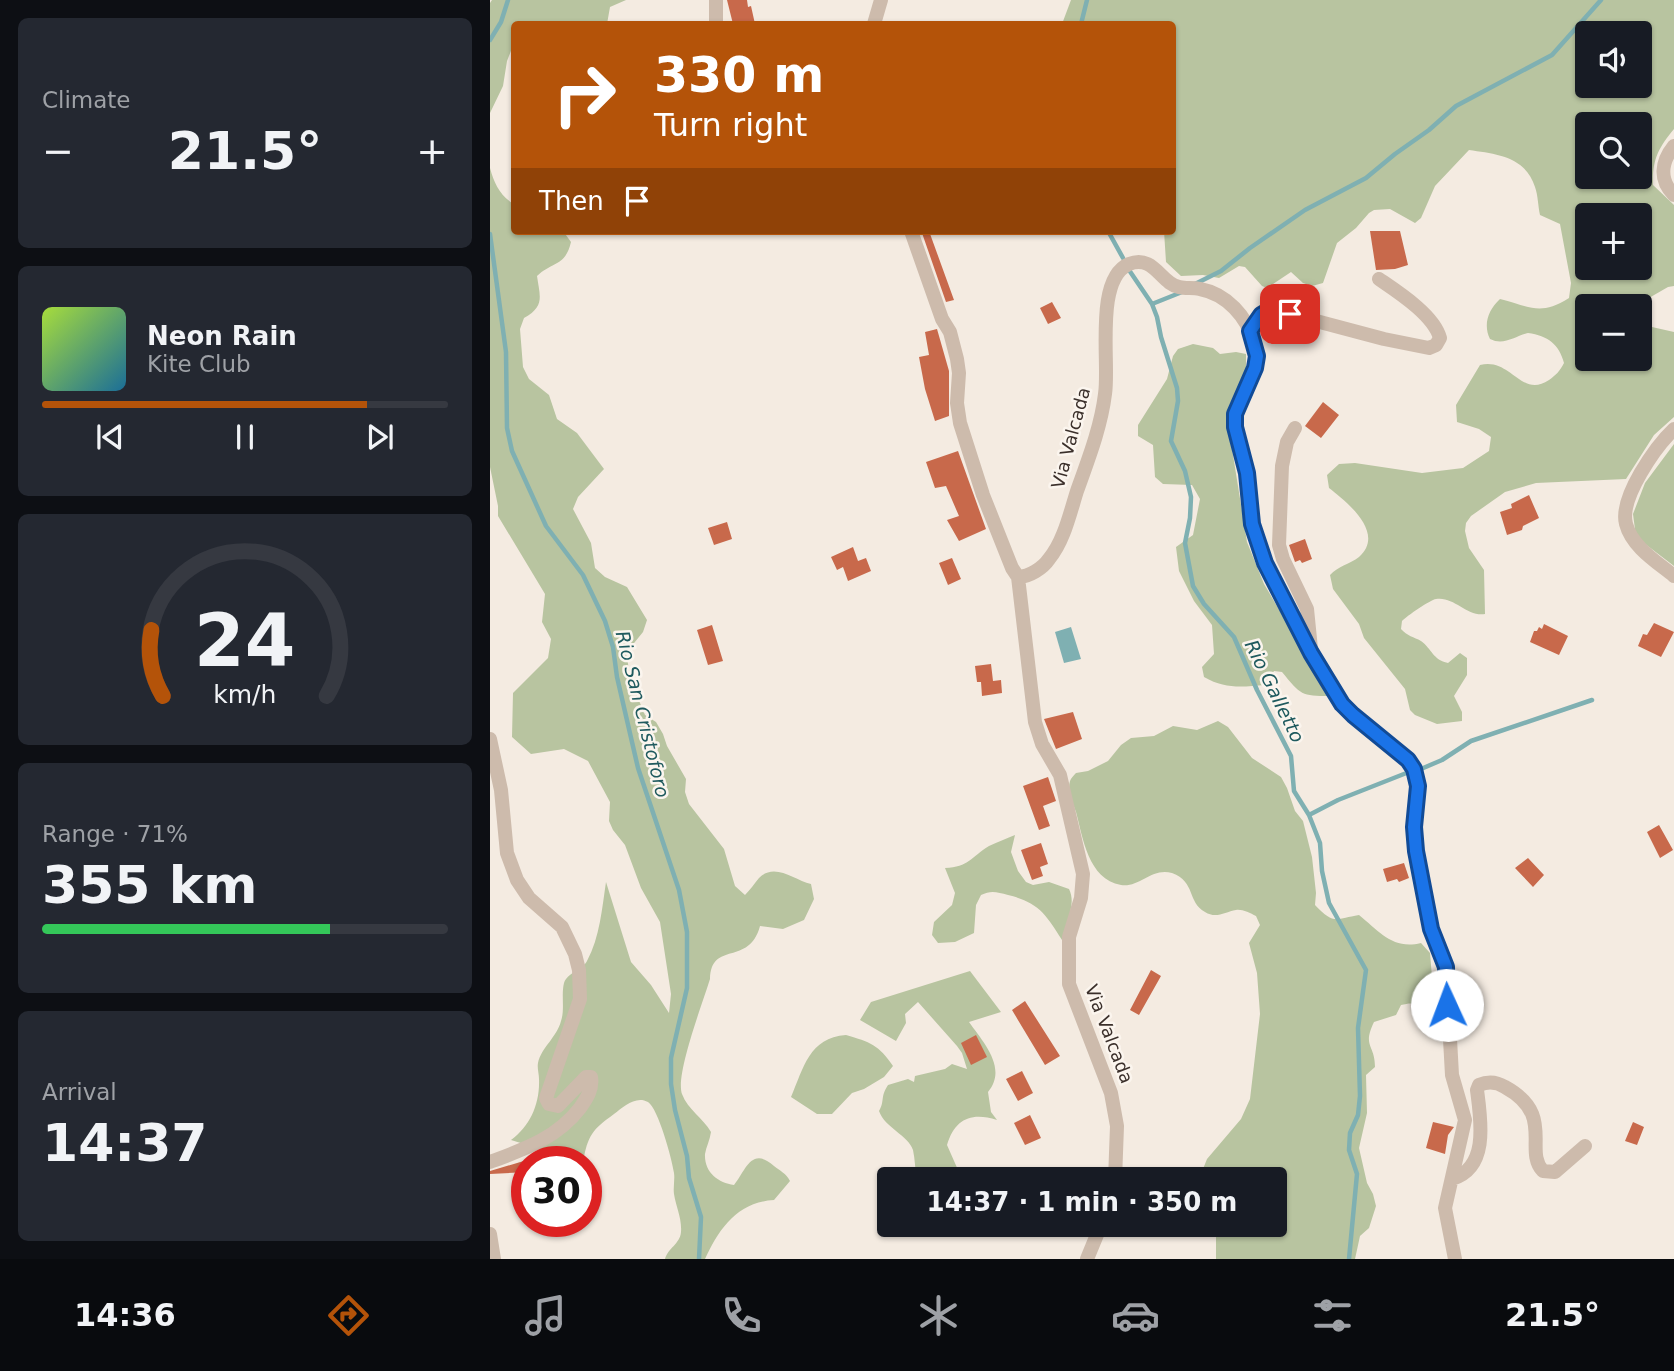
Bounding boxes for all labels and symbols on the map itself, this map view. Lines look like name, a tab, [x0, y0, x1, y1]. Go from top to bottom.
pin	[1260, 284, 1320, 344]
street label: Via Valcada	[1047, 385, 1094, 491]
water label: Rio San Cristoforo	[612, 628, 674, 800]
water label: Rio Galletto	[1241, 636, 1309, 746]
position arrow	[1410, 968, 1484, 1042]
street label: Via Valcada	[1081, 982, 1138, 1086]
speed limit sign: 30	[511, 1146, 602, 1237]

